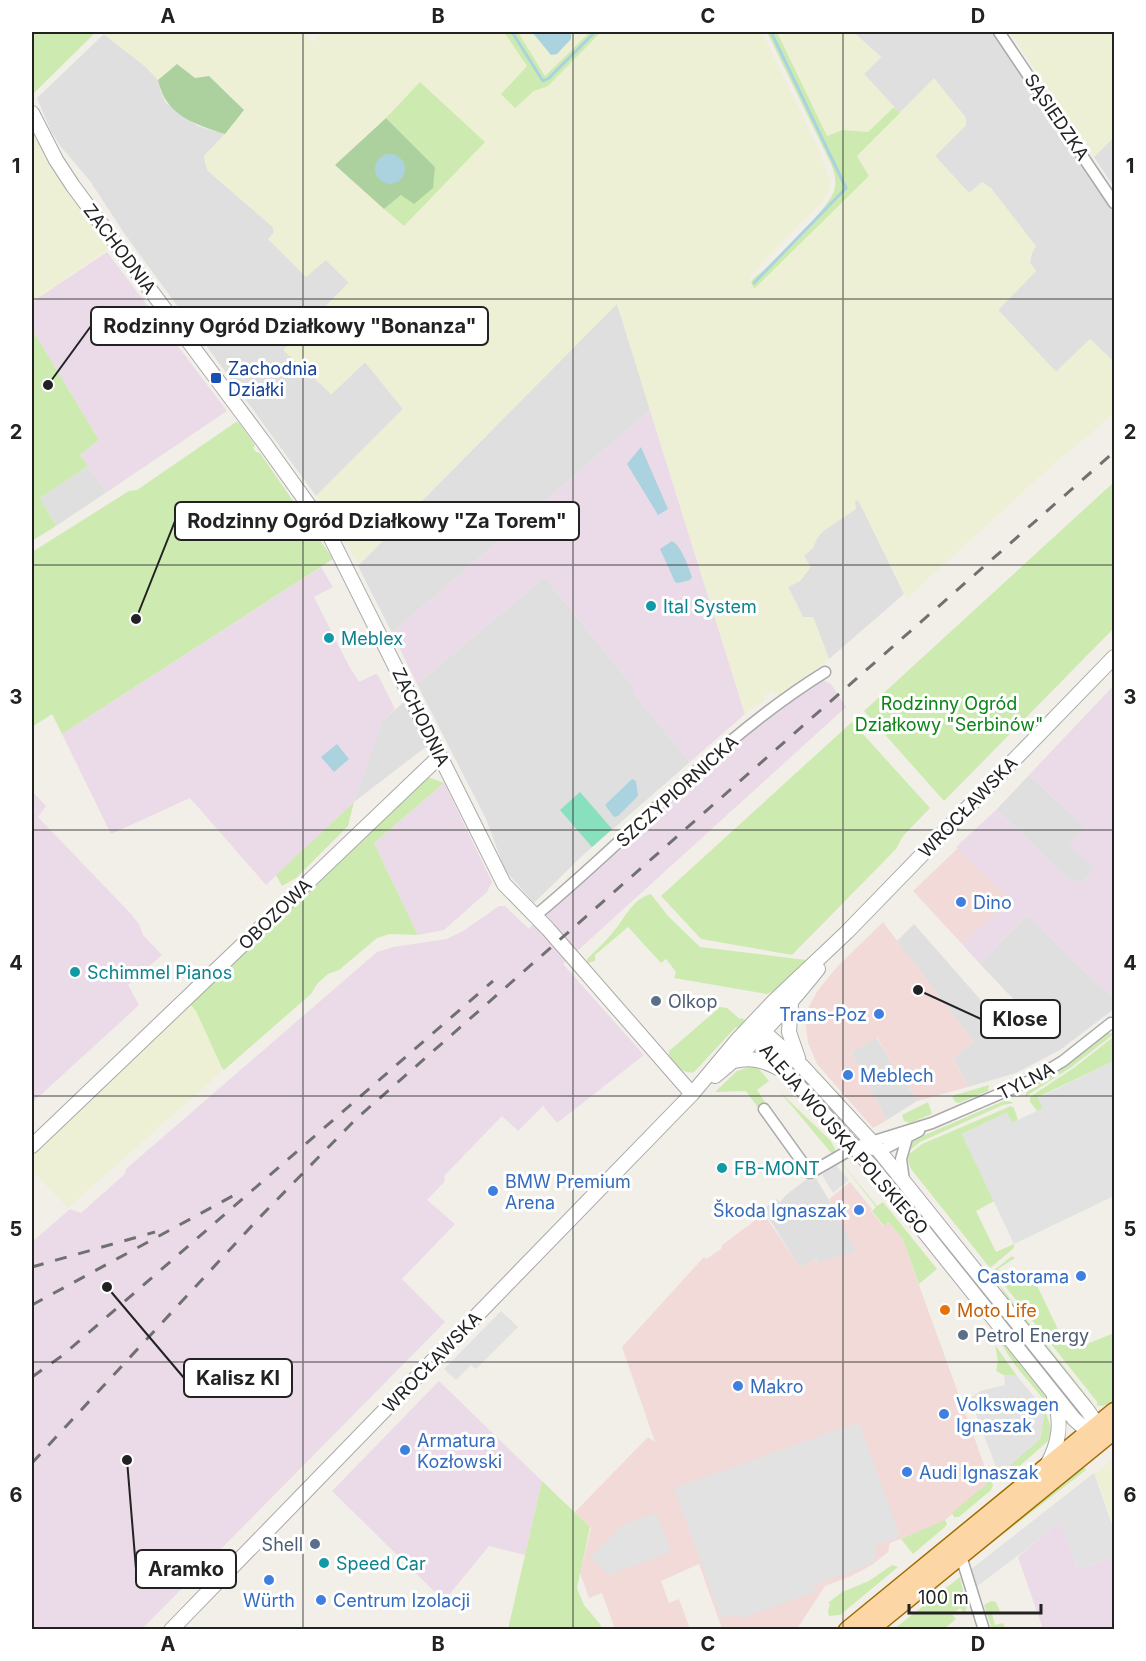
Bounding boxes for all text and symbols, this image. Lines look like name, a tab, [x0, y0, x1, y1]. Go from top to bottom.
text: A	[161, 4, 176, 28]
text: B	[431, 4, 445, 28]
text: C	[701, 4, 715, 28]
text: D	[971, 4, 985, 28]
street label: SĄSIEDZKA	[1020, 70, 1094, 164]
text: 1	[12, 154, 20, 178]
text: 1	[1126, 154, 1134, 178]
street label: ZACHODNIA	[79, 200, 161, 298]
callout: Rodzinny Ogród Działkowy "Bonanza"	[91, 307, 488, 345]
text: Rodzinny Ogród Działkowy "Bonanza"	[103, 314, 477, 338]
place label: Zachodnia Działki	[228, 358, 317, 400]
marker: Zachodnia Działki	[209, 371, 223, 385]
text: 2	[10, 420, 22, 444]
text: 2	[1124, 420, 1136, 444]
callout: Rodzinny Ogród Działkowy "Za Torem"	[175, 502, 579, 540]
text: Rodzinny Ogród Działkowy "Za Torem"	[187, 509, 567, 533]
place label: Ital System	[663, 596, 757, 617]
marker: Ital System	[644, 599, 658, 613]
place label: Meblex	[341, 628, 403, 649]
marker: Meblex	[322, 631, 336, 645]
street label: ZACHODNIA	[388, 664, 454, 770]
text: 3	[10, 685, 22, 709]
text: 3	[1124, 685, 1136, 709]
park label: Rodzinny Ogród Działkowy "Serbinów"	[855, 693, 1043, 735]
street label: SZCZYPIORNICKA	[612, 731, 742, 851]
street label: WROCŁAWSKA	[915, 752, 1021, 862]
street label: OBOZOWA	[234, 874, 316, 954]
place label: Dino	[973, 892, 1012, 913]
marker: Dino	[954, 895, 968, 909]
text: 4	[9, 951, 23, 975]
text: 4	[1123, 951, 1137, 975]
place label: Schimmel Pianos	[87, 962, 232, 983]
marker: Schimmel Pianos	[68, 965, 82, 979]
place label: Olkop	[668, 991, 717, 1012]
marker: Olkop	[649, 994, 663, 1008]
callout: Klose	[981, 1000, 1060, 1038]
place label: Trans-Poz	[779, 1004, 867, 1025]
marker: Trans-Poz	[872, 1007, 886, 1021]
text: Klose	[992, 1007, 1048, 1031]
street label: ALEJA WOJSKA POLSKIEGO	[755, 1039, 933, 1239]
street label: TYLNA	[994, 1058, 1058, 1104]
place label: Meblech	[860, 1065, 934, 1086]
marker: Meblech	[841, 1068, 855, 1082]
place label: FB-MONT	[734, 1158, 820, 1179]
marker: FB-MONT	[715, 1161, 729, 1175]
place label: BMW Premium Arena	[505, 1171, 631, 1213]
marker: BMW Premium Arena	[486, 1184, 500, 1198]
place label: Škoda Ignaszak	[713, 1199, 847, 1221]
marker: Škoda Ignaszak	[852, 1203, 866, 1217]
text: 5	[10, 1217, 22, 1241]
text: 5	[1124, 1217, 1136, 1241]
place label: Castorama	[977, 1266, 1069, 1287]
marker: Castorama	[1074, 1269, 1088, 1283]
place label: Moto Life	[957, 1300, 1037, 1321]
marker: Moto Life	[938, 1303, 952, 1317]
street label: WROCŁAWSKA	[379, 1307, 485, 1417]
place label: Petrol Energy	[975, 1325, 1089, 1346]
marker: Petrol Energy	[956, 1328, 970, 1342]
callout: Kalisz Kl	[184, 1359, 292, 1397]
text: Kalisz Kl	[196, 1366, 280, 1390]
place label: Makro	[750, 1376, 804, 1397]
marker: Makro	[731, 1379, 745, 1393]
place label: Volkswagen Ignaszak	[956, 1394, 1059, 1436]
marker: Volkswagen Ignaszak	[937, 1407, 951, 1421]
place label: Armatura Kozłowski	[417, 1430, 502, 1472]
marker: Armatura Kozłowski	[398, 1443, 412, 1457]
place label: Audi Ignaszak	[919, 1462, 1039, 1483]
marker: Audi Ignaszak	[900, 1465, 914, 1479]
text: 6	[10, 1483, 23, 1507]
text: 6	[1124, 1483, 1137, 1507]
place label: Shell	[262, 1534, 303, 1555]
marker: Shell	[308, 1537, 322, 1551]
callout: Aramko	[136, 1550, 236, 1588]
place label: Speed Car	[336, 1553, 426, 1574]
marker: Speed Car	[317, 1556, 331, 1570]
text: Aramko	[148, 1557, 224, 1581]
marker: Würth	[262, 1573, 276, 1587]
scale bar	[909, 1577, 1041, 1615]
text: 100 m	[918, 1587, 969, 1608]
place label: Würth	[243, 1590, 295, 1611]
place label: Centrum Izolacji	[333, 1590, 470, 1611]
marker: Centrum Izolacji	[314, 1593, 328, 1607]
text: A	[161, 1632, 176, 1656]
text: B	[431, 1632, 445, 1656]
text: C	[701, 1632, 715, 1656]
text: D	[971, 1632, 985, 1656]

